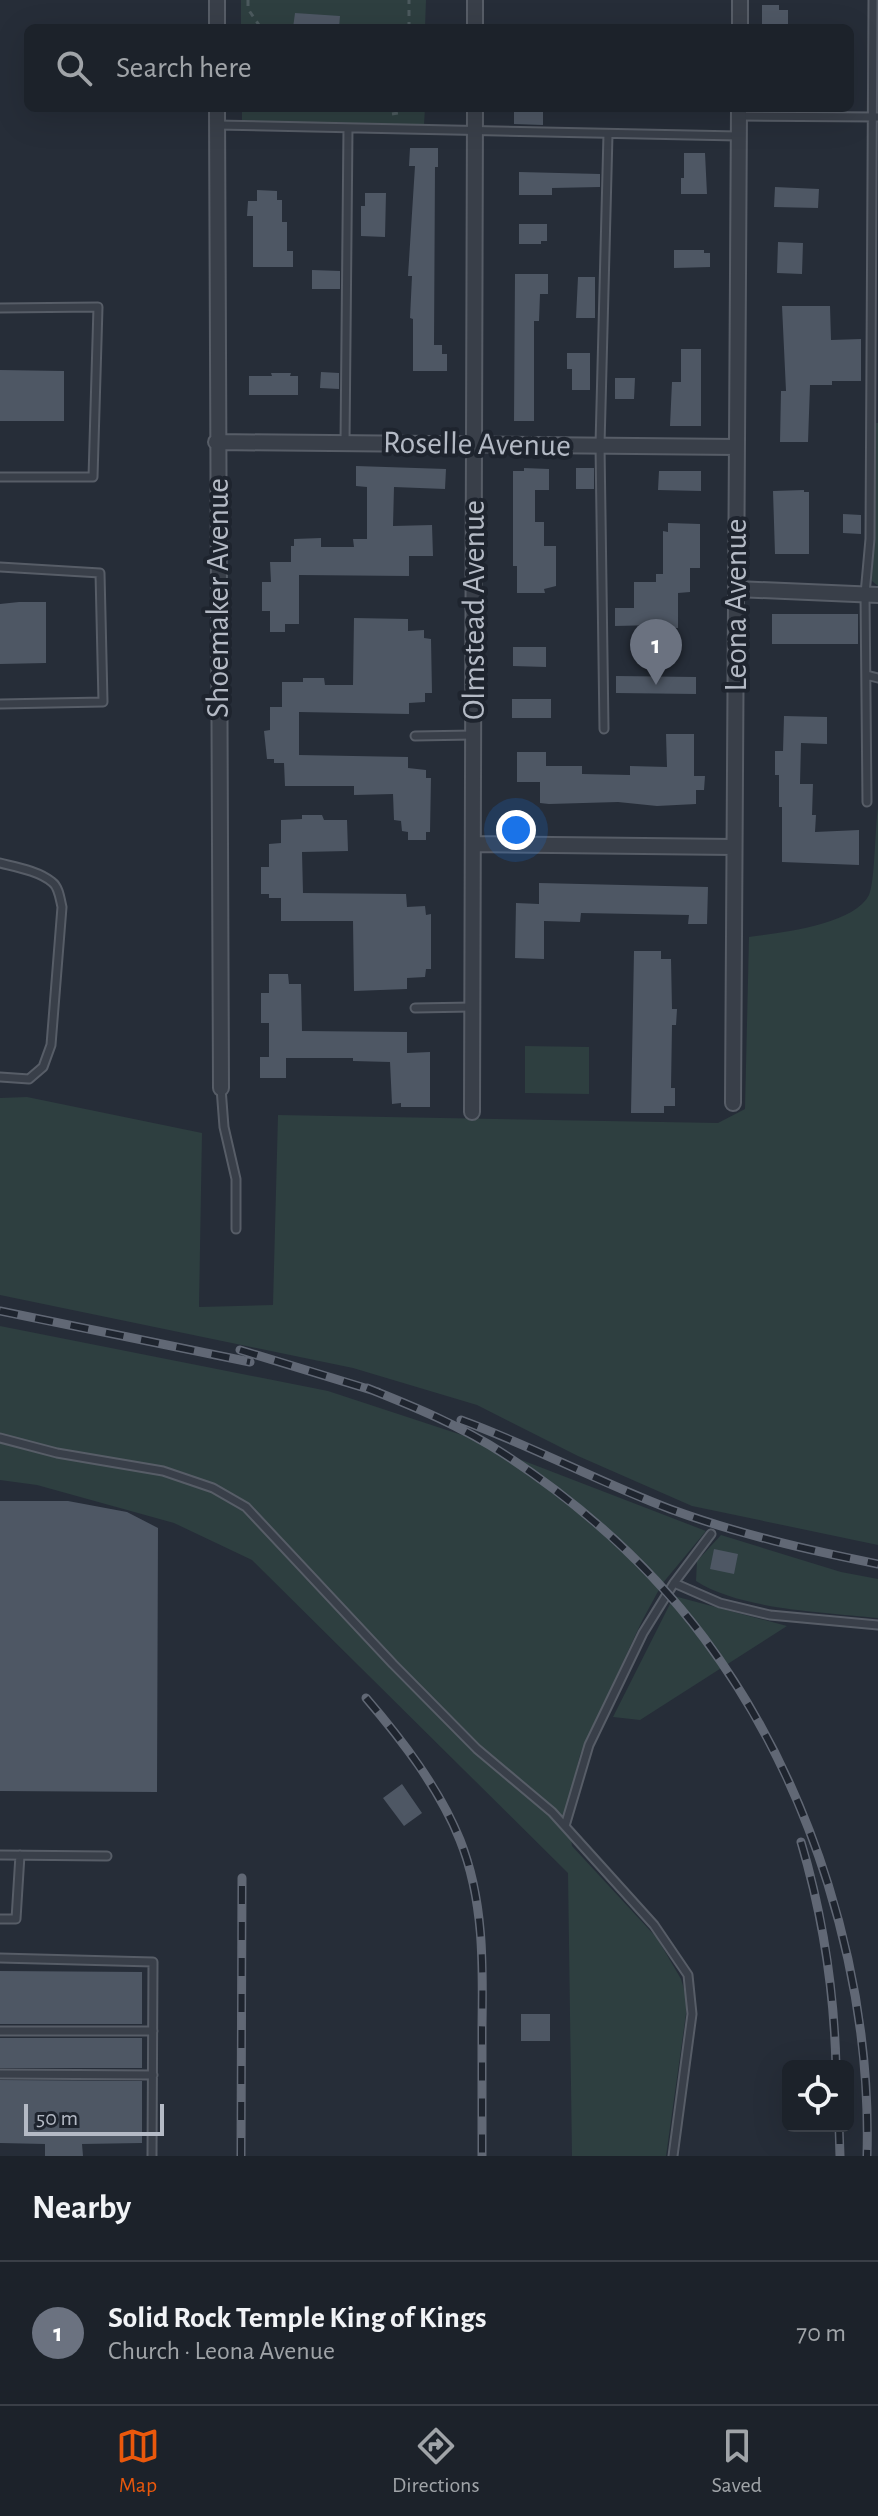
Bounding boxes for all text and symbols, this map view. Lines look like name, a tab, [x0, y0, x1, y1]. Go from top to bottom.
search box	[24, 24, 854, 112]
icon: search	[52, 46, 96, 90]
text: Search here	[116, 53, 252, 83]
street label: Roselle Avenue	[383, 426, 571, 462]
street label: Shoemaker Avenue	[202, 478, 234, 718]
street label: Olmstead Avenue	[458, 500, 490, 720]
street label: Leona Avenue	[720, 519, 752, 691]
pin: 1	[630, 619, 682, 685]
your location	[496, 810, 536, 850]
map controls	[782, 2060, 854, 2132]
button: locate	[782, 2060, 854, 2132]
scale bar	[24, 2100, 164, 2136]
text: 50 m	[36, 2107, 78, 2129]
text: Nearby	[32, 2191, 131, 2225]
text: Solid Rock Temple King of Kings	[108, 2303, 486, 2333]
text: 1	[53, 2320, 63, 2346]
text: 70 m	[796, 2320, 846, 2346]
text: Church · Leona Avenue	[108, 2338, 335, 2364]
tab: Map	[116, 2424, 160, 2498]
tab: Directions	[392, 2424, 480, 2498]
tab: Saved	[712, 2424, 762, 2498]

